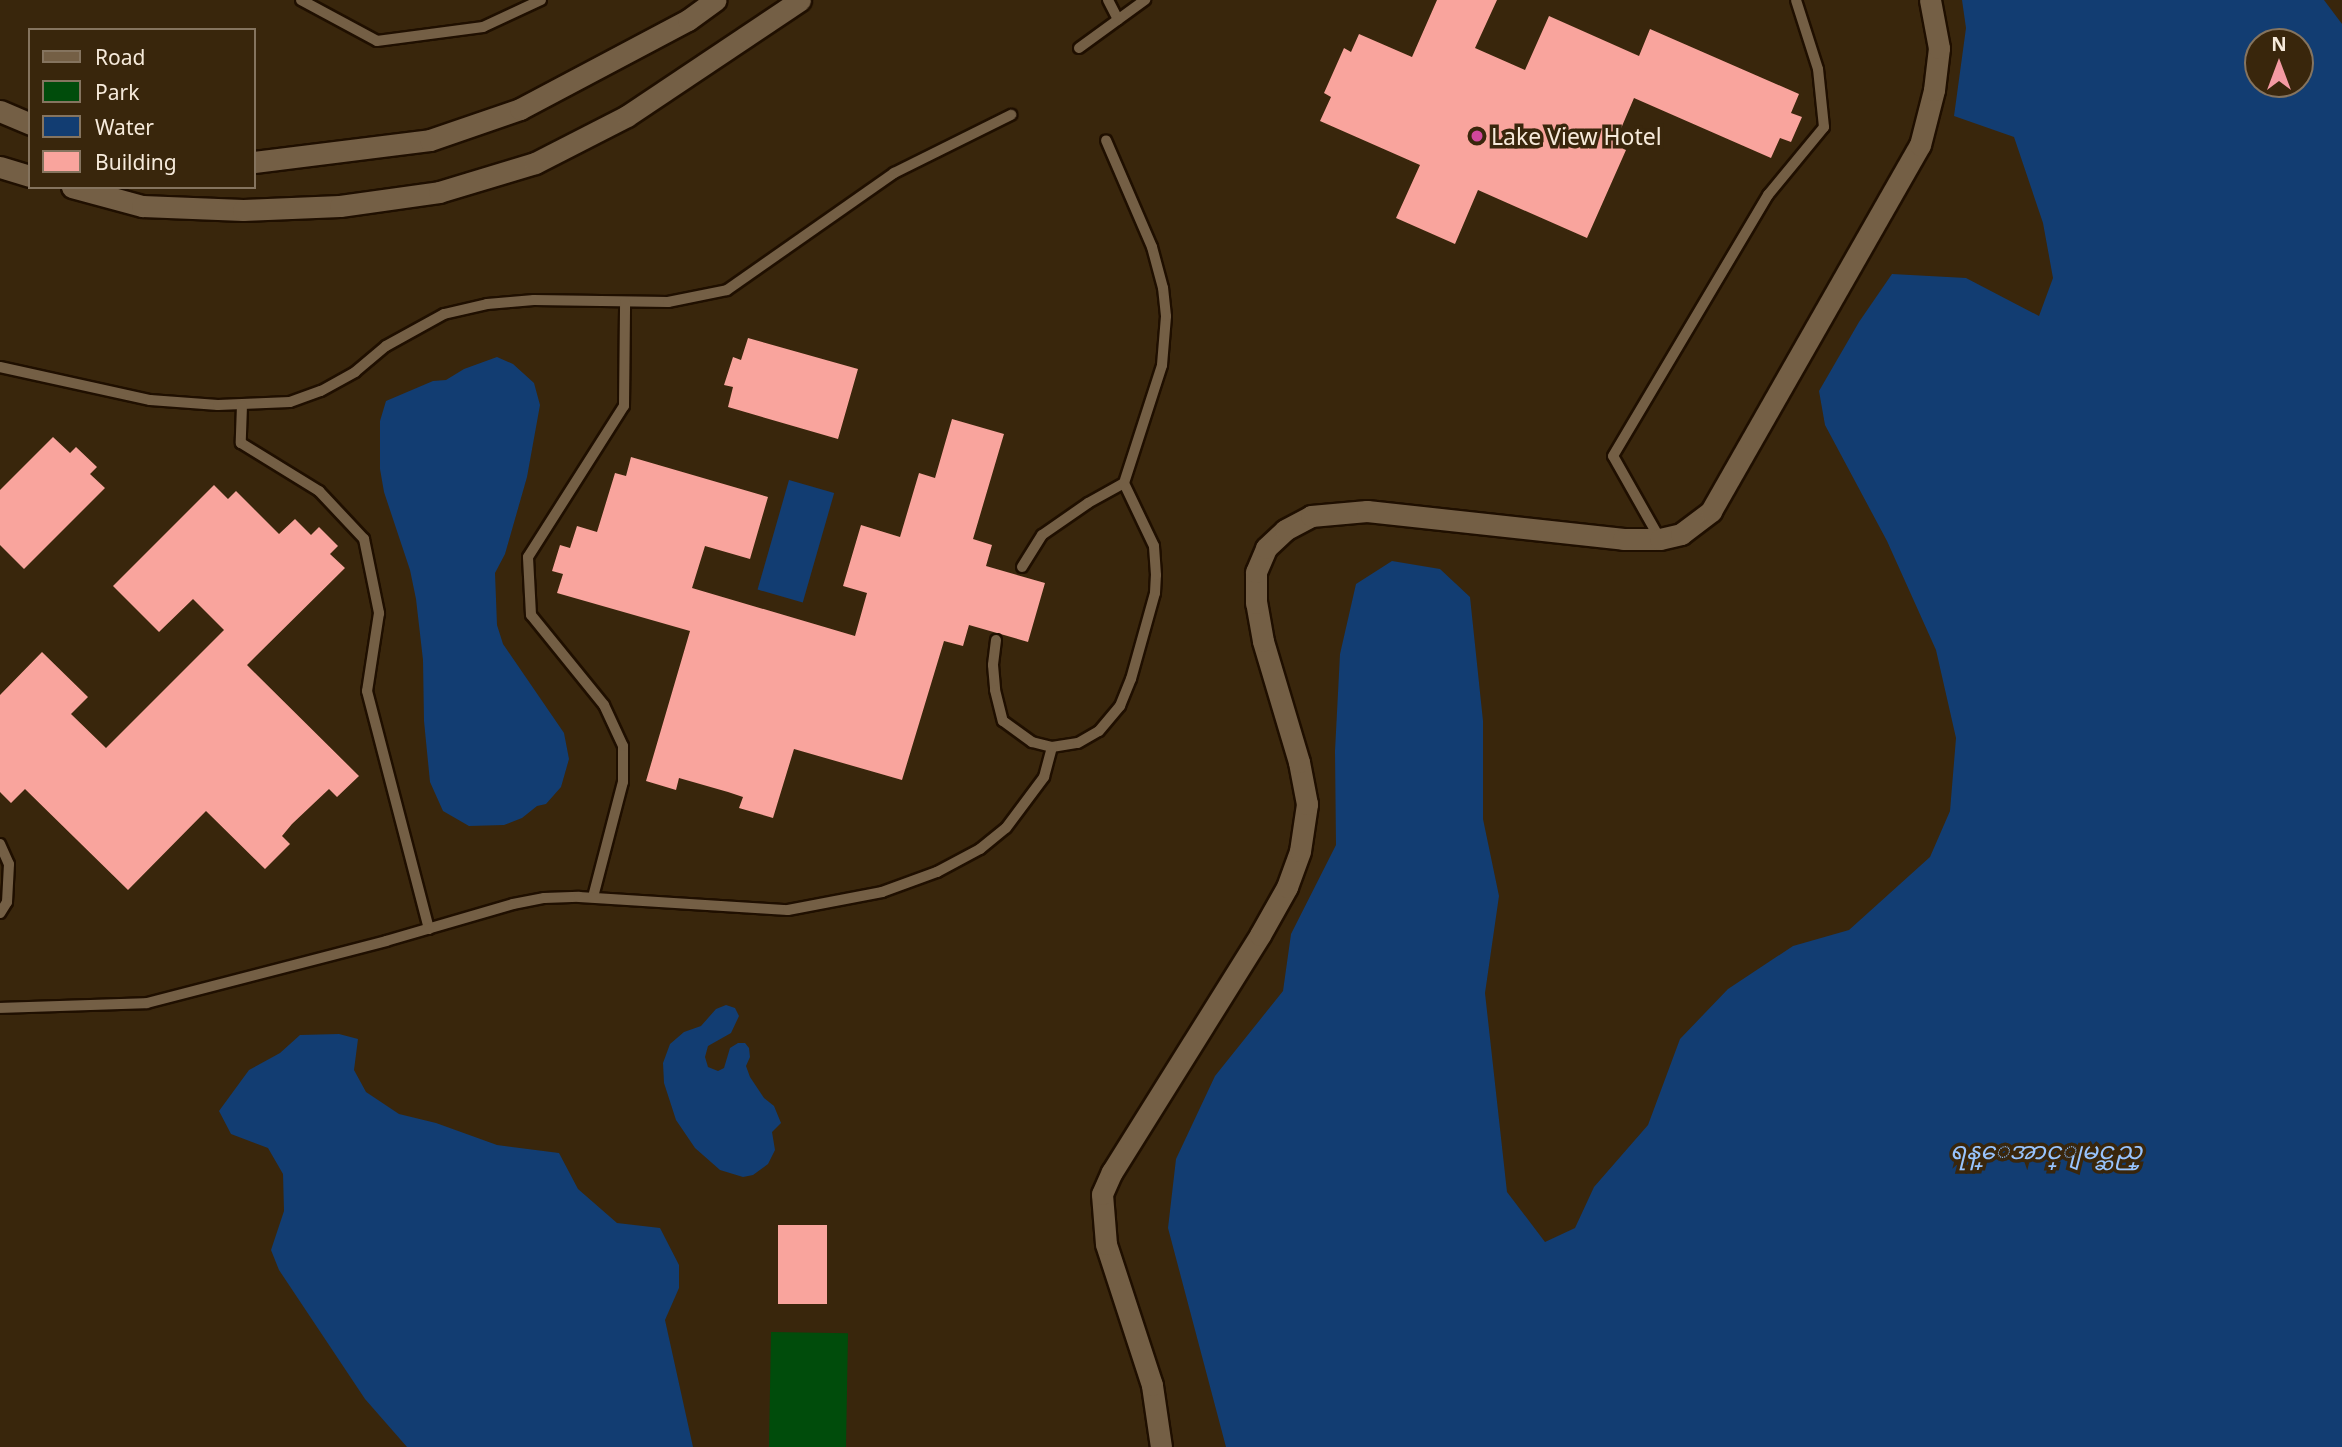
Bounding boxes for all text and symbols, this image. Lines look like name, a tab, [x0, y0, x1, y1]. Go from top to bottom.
legend	[28, 28, 256, 189]
north arrow	[2244, 28, 2314, 98]
text: N	[2271, 31, 2287, 57]
text: Road	[95, 43, 145, 71]
text: Park	[95, 78, 139, 106]
text: Water	[95, 113, 154, 141]
place label: Lake View Hotel	[1491, 122, 1662, 150]
marker: Lake View Hotel	[1469, 128, 1485, 144]
text: Building	[95, 148, 177, 176]
water label: ရန္ေအာင္ျမင္ဆည္	[1950, 1136, 2142, 1164]

